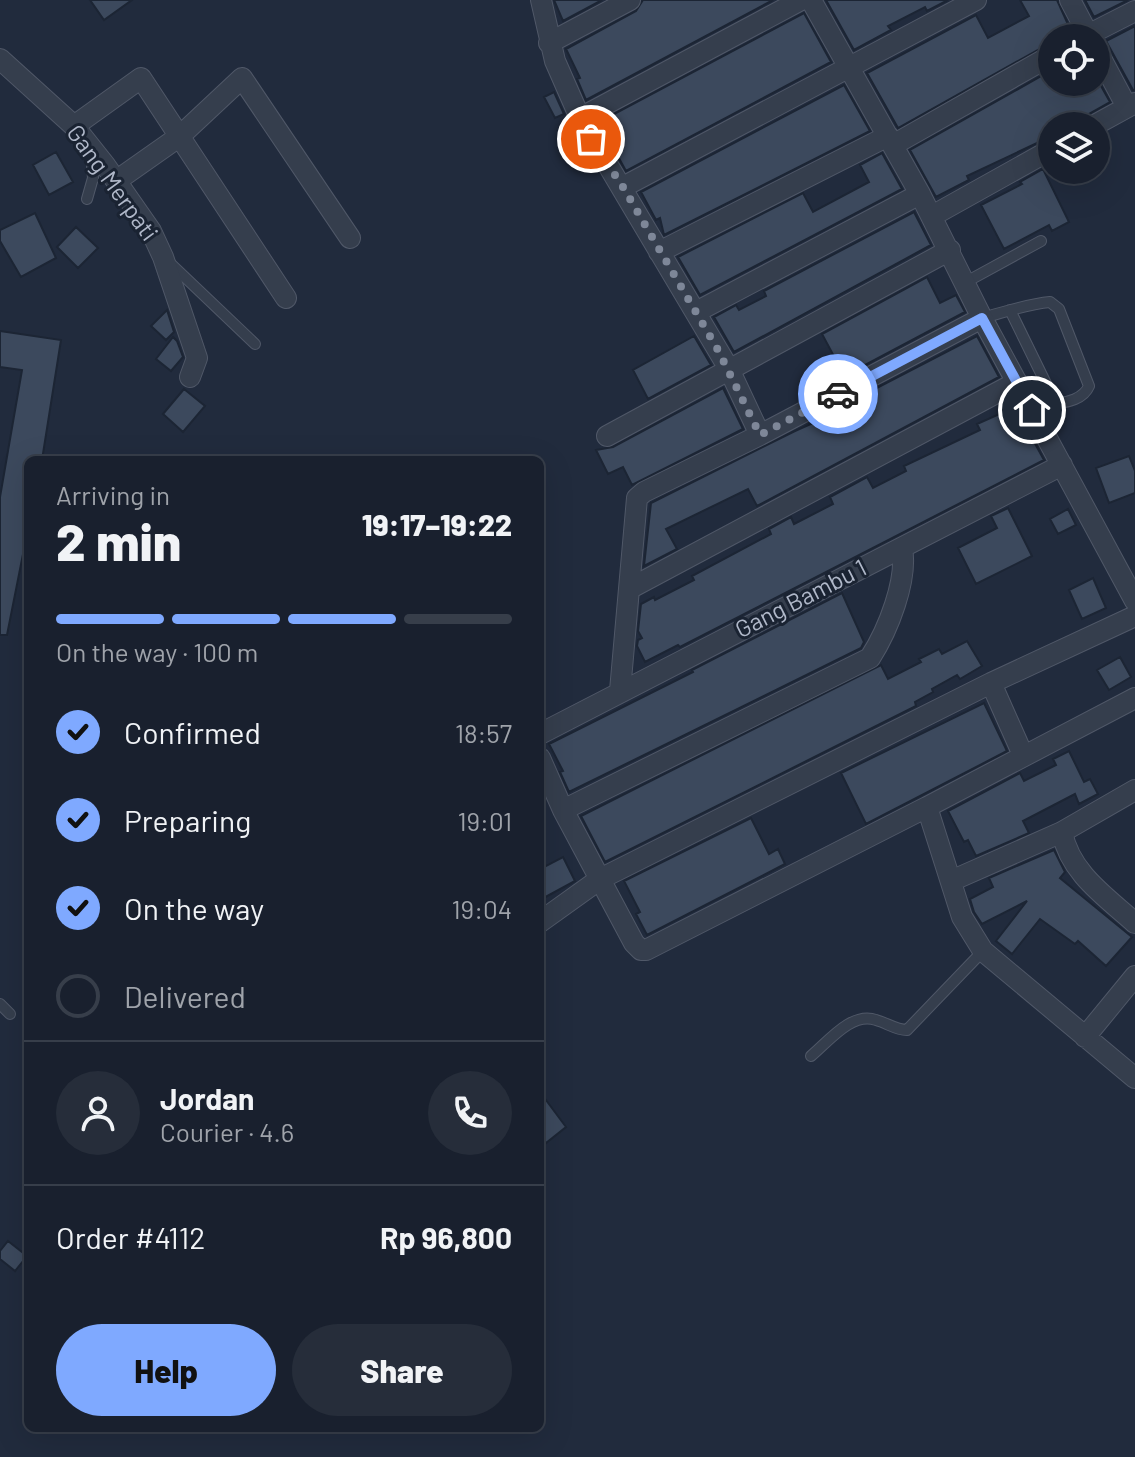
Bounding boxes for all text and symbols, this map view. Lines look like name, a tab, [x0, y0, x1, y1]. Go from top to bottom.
map controls	[1038, 24, 1110, 184]
button: locate	[1038, 24, 1110, 96]
pin	[557, 105, 625, 173]
button: layers	[1038, 112, 1110, 184]
icon: bag	[569, 117, 613, 161]
street label: Gang Merpati	[61, 118, 165, 246]
courier	[798, 354, 878, 434]
icon: car	[816, 372, 860, 416]
pin	[998, 376, 1066, 444]
icon: home	[1010, 388, 1054, 432]
text: Arriving in	[56, 479, 170, 510]
text: 19:17–19:22	[362, 506, 512, 542]
text: 2 min	[56, 509, 181, 571]
street label: Gang Bambu 1	[730, 552, 871, 643]
text: On the way · 100 m	[56, 636, 258, 667]
icon: check	[56, 710, 100, 754]
text: Confirmed	[124, 714, 261, 750]
text: 18:57	[455, 717, 512, 748]
icon: check	[56, 798, 100, 842]
text: Preparing	[124, 802, 251, 838]
text: 19:01	[457, 805, 512, 836]
icon: check	[56, 886, 100, 930]
text: On the way	[124, 890, 264, 926]
text: 19:04	[452, 893, 512, 924]
text: Delivered	[124, 978, 246, 1014]
button: person	[56, 1071, 140, 1155]
button: phone	[428, 1071, 512, 1155]
text: Jordan	[160, 1080, 255, 1116]
text: Courier · 4.6	[160, 1116, 294, 1147]
text: Order #4112	[56, 1219, 205, 1255]
text: Rp 96,800	[380, 1219, 512, 1255]
button: Help	[56, 1324, 276, 1416]
button: Share	[292, 1324, 512, 1416]

